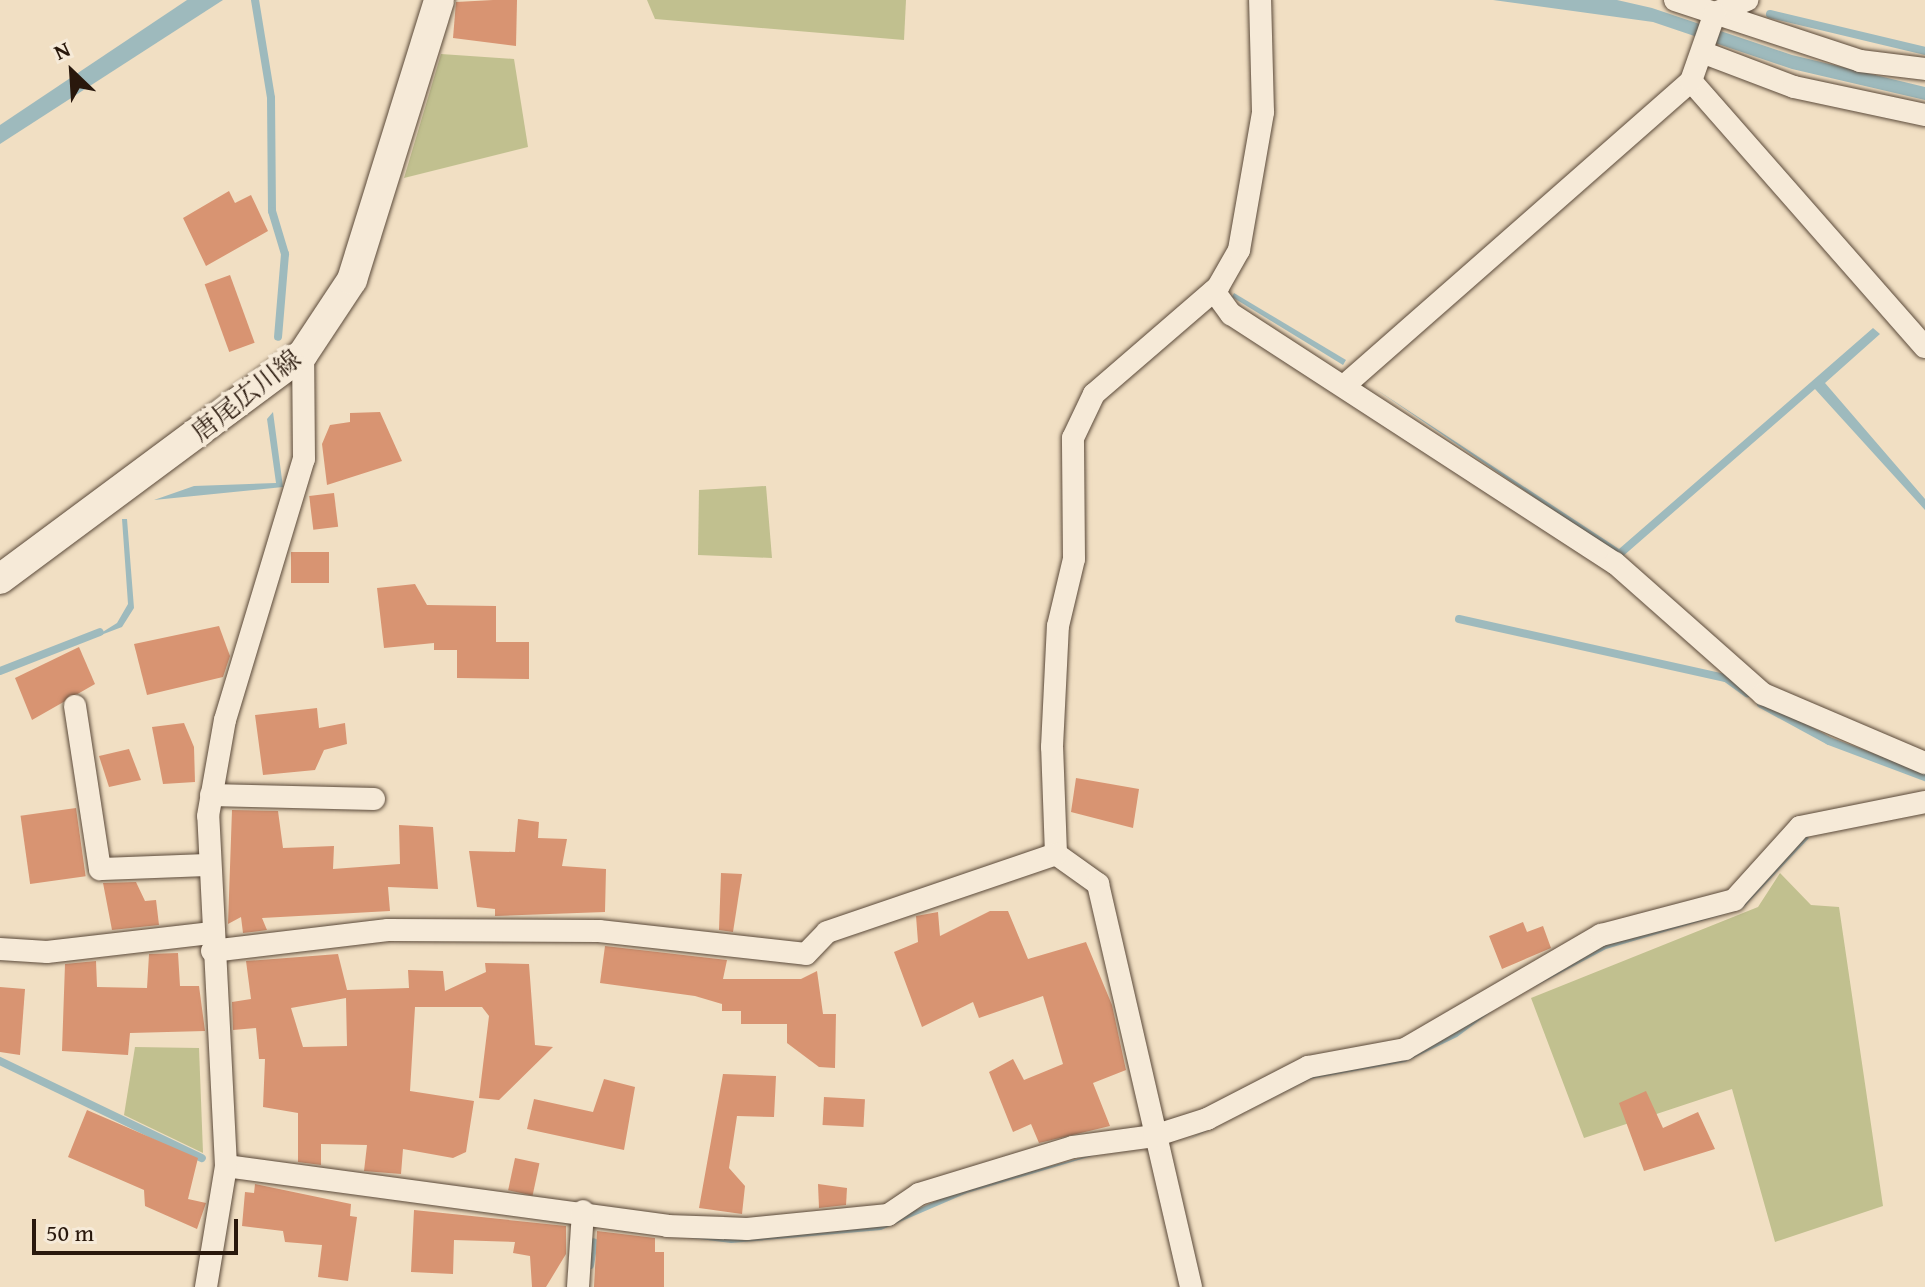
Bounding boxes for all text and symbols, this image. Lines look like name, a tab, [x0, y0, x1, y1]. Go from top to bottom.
north arrow	[32, 32, 112, 112]
text: N	[48, 33, 75, 68]
street label: 唐尾広川線	[185, 343, 307, 447]
scale bar	[36, 1203, 242, 1253]
text: 50 m	[46, 1215, 94, 1250]

